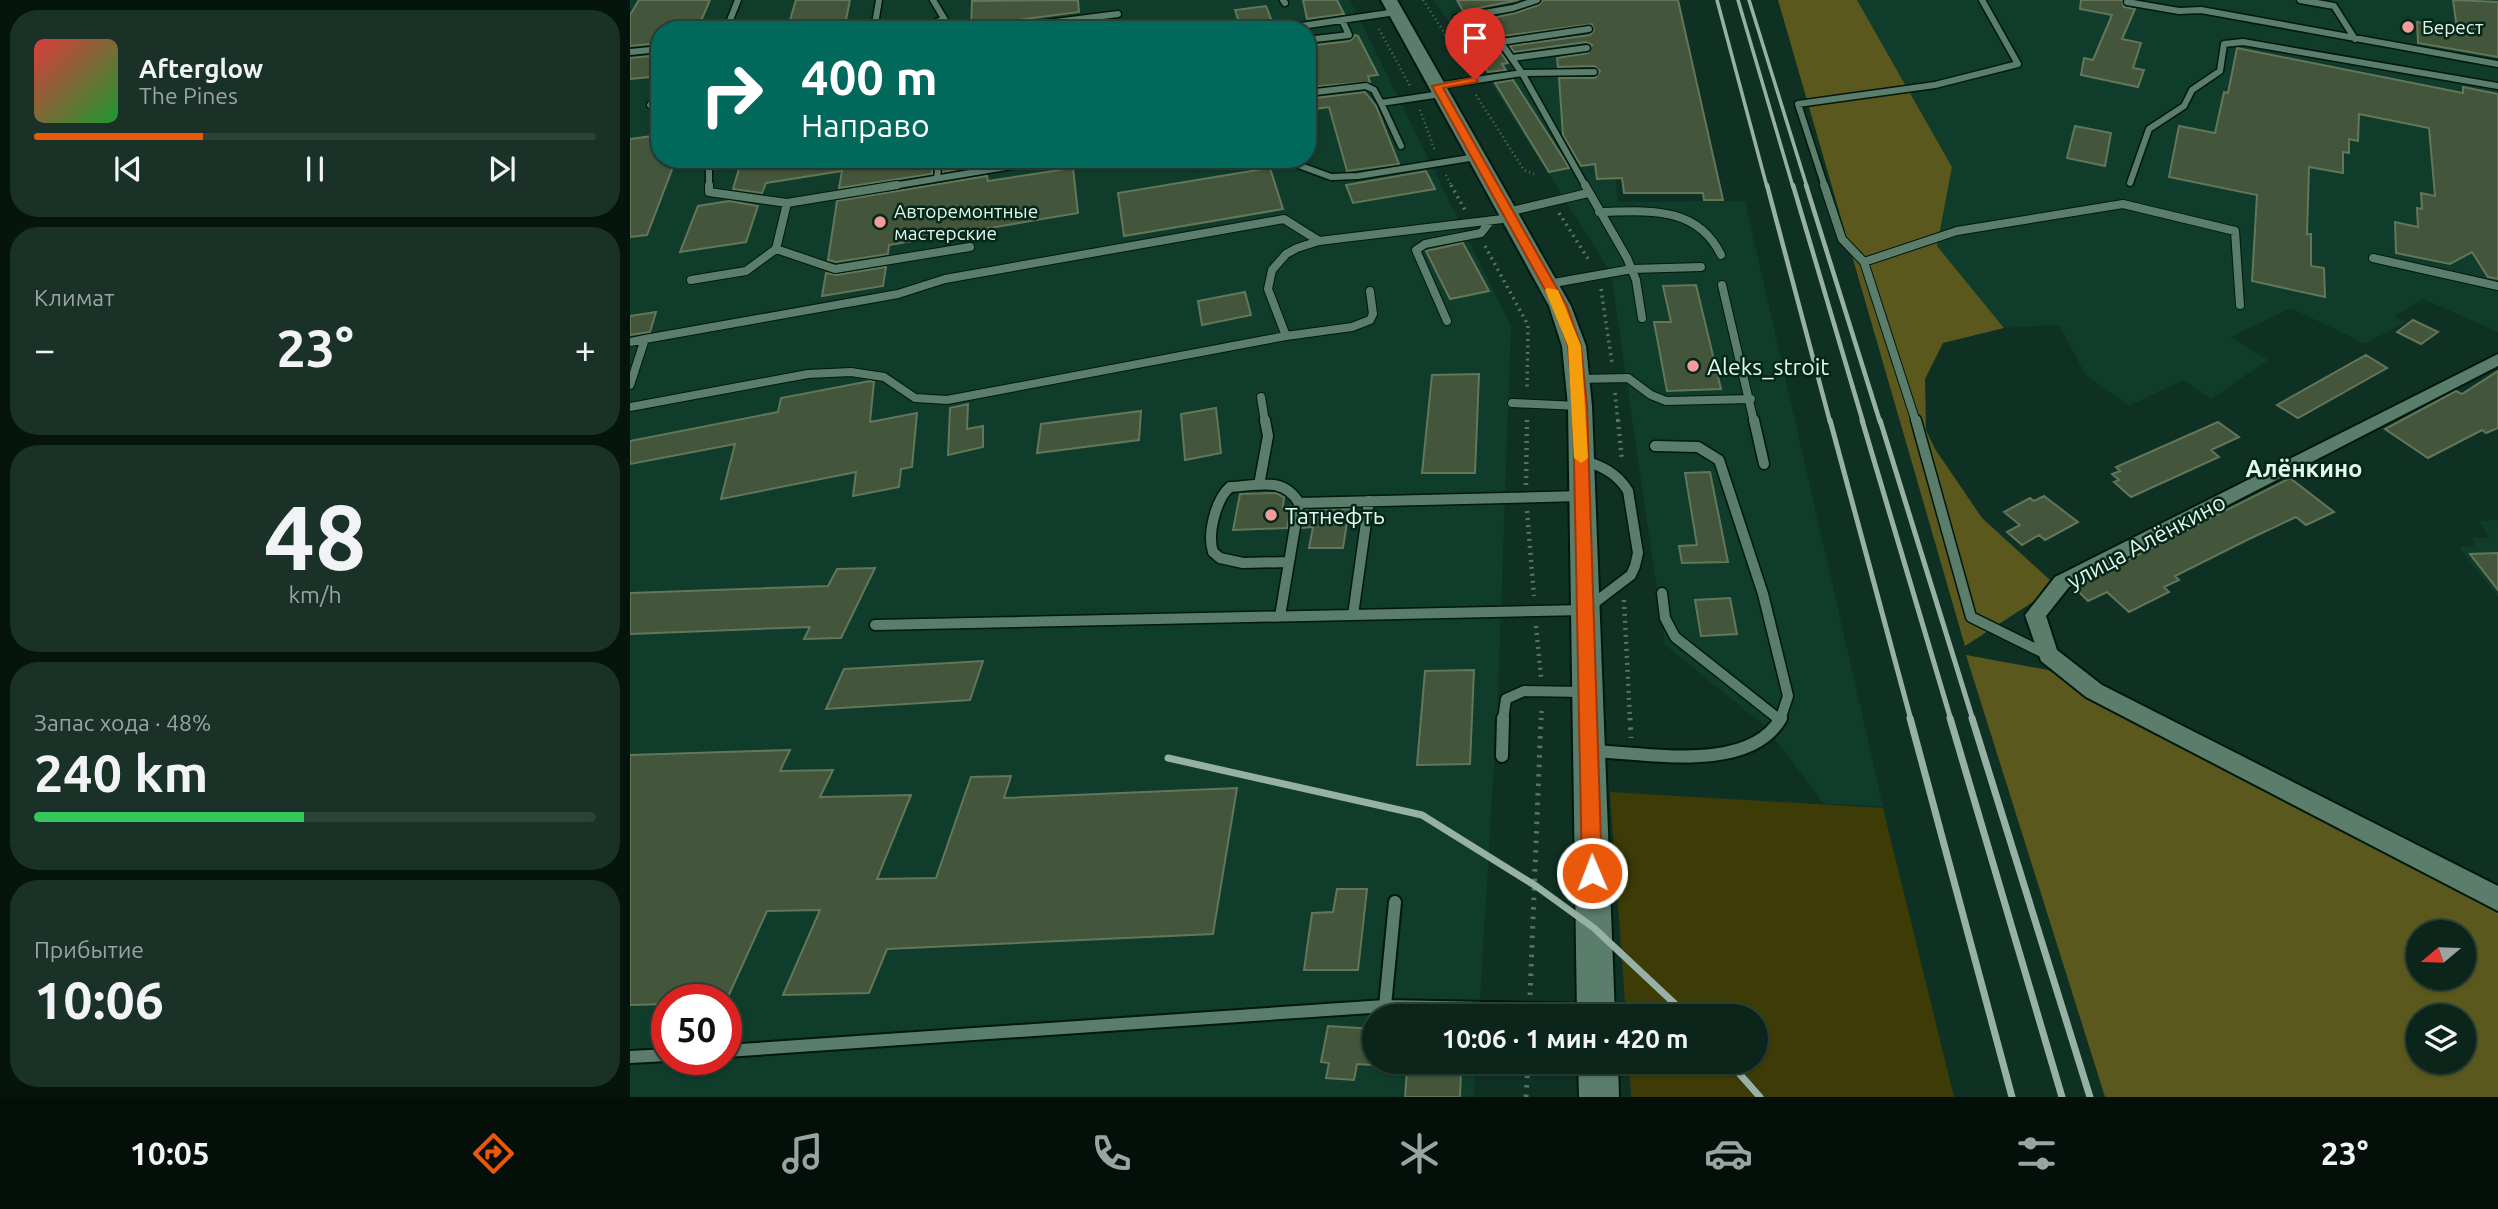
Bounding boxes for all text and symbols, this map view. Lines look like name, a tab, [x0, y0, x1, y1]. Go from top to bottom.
pin	[1445, 8, 1505, 80]
place label: Берест	[2422, 16, 2484, 38]
icon: arrive	[1456, 19, 1494, 57]
marker: Берест	[2400, 19, 2416, 35]
icon: right	[686, 49, 777, 140]
text: 400 m	[801, 49, 938, 104]
text: Afterglow	[139, 54, 263, 83]
text: The Pines	[139, 83, 238, 108]
text: Направо	[801, 107, 930, 143]
icon: previous	[109, 150, 147, 188]
icon: pause	[296, 150, 334, 188]
icon: next	[483, 150, 521, 188]
place label: Авторемонтные мастерские	[894, 200, 1038, 244]
marker: Авторемонтные мастерские	[872, 214, 888, 230]
text: Климат	[34, 285, 114, 310]
text: 23°	[276, 319, 354, 377]
text: −	[34, 328, 55, 370]
text: +	[575, 328, 596, 370]
place label: Aleks_stroit	[1707, 354, 1829, 380]
marker: Aleks_stroit	[1685, 358, 1701, 374]
district label: Алёнкино	[2245, 455, 2363, 482]
text: 48	[264, 485, 366, 587]
street label: улица Алёнкино	[2063, 489, 2229, 593]
place label: Татнефть	[1285, 503, 1385, 528]
marker: Татнефть	[1263, 507, 1279, 523]
text: km/h	[288, 582, 342, 607]
text: Запас хода · 48%	[34, 710, 211, 735]
text: 240 km	[34, 744, 208, 802]
position arrow	[1555, 836, 1629, 910]
north arrow	[2406, 920, 2476, 990]
map controls	[2406, 920, 2476, 1074]
text: Прибытие	[34, 937, 144, 962]
text: 10:06	[34, 971, 164, 1029]
speed limit sign: 50	[651, 984, 742, 1075]
button: layers	[2406, 1004, 2476, 1074]
text: 10:06 · 1 мин · 420 m	[1442, 1024, 1688, 1053]
icon: directions	[469, 1129, 518, 1178]
icon: music	[778, 1129, 827, 1178]
icon: phone	[1087, 1129, 1136, 1178]
icon: climate	[1395, 1129, 1444, 1178]
icon: car	[1704, 1129, 1753, 1178]
icon: filters	[2012, 1129, 2061, 1178]
text: 10:05	[130, 1135, 210, 1171]
text: 23°	[2321, 1135, 2368, 1171]

